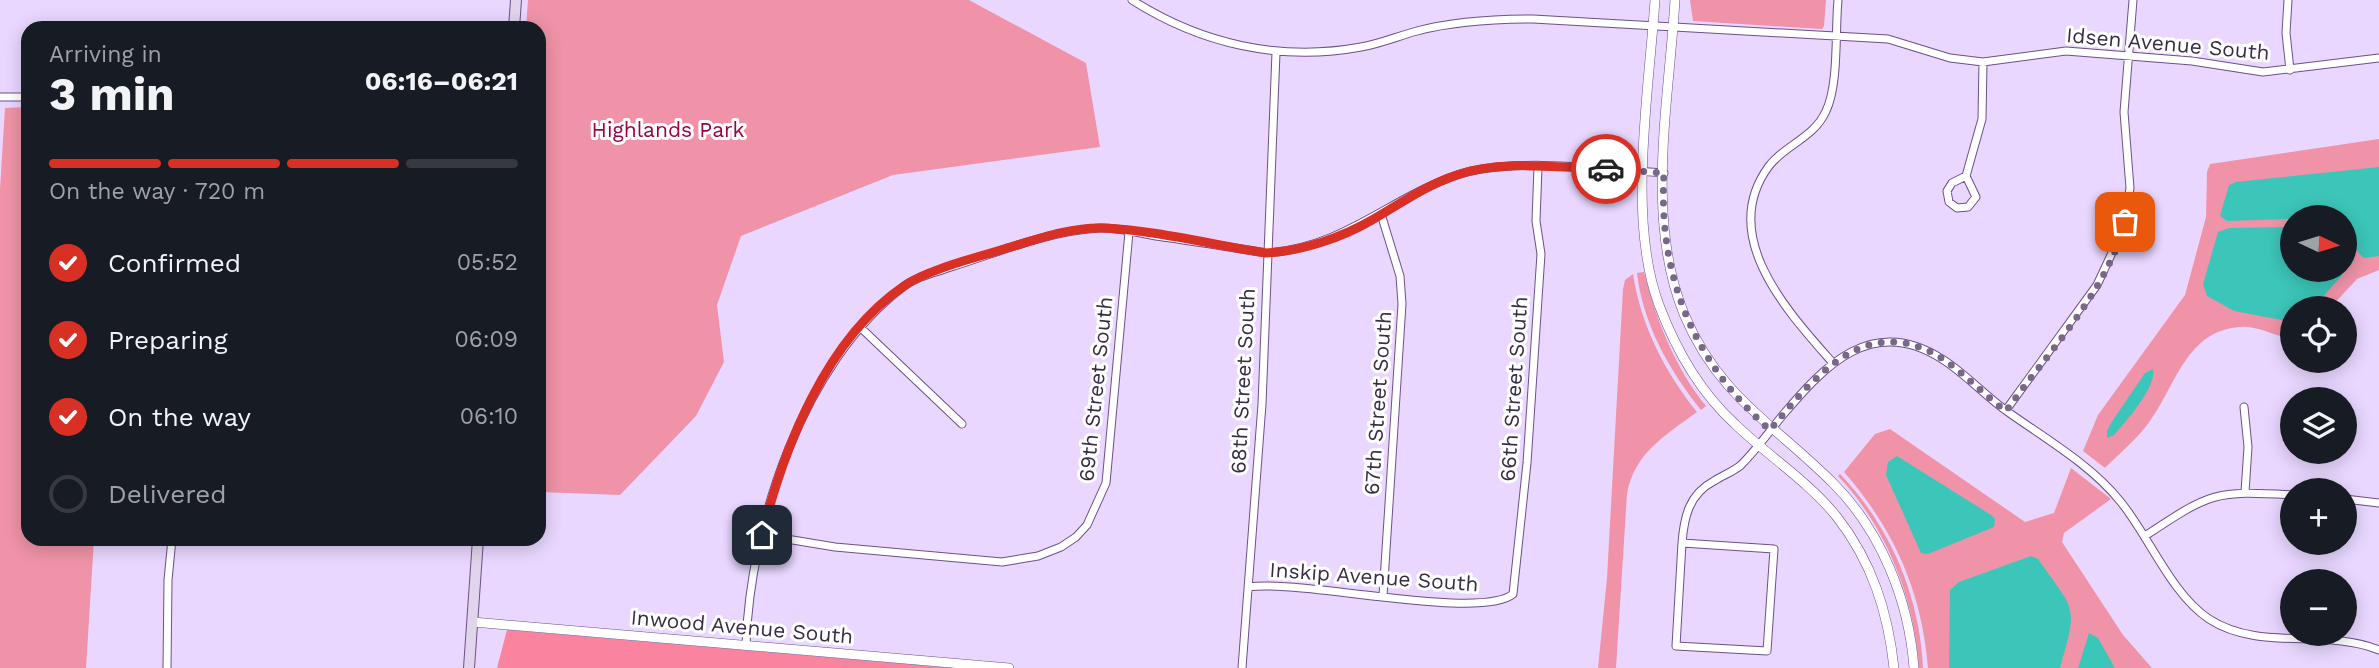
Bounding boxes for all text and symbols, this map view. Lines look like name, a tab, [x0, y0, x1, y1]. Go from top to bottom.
street label: Idsen Avenue South	[2065, 22, 2271, 65]
text: Arriving in	[49, 41, 162, 68]
text: 06:16–06:21	[365, 66, 518, 96]
text: 3 min	[49, 67, 175, 121]
park label: Highlands Park	[591, 117, 745, 142]
courier	[1571, 134, 1641, 204]
icon: car	[1587, 150, 1625, 188]
text: On the way · 720 m	[49, 178, 265, 205]
pin	[2095, 192, 2155, 252]
icon: bag	[2106, 203, 2144, 241]
north arrow	[2280, 205, 2357, 282]
map controls	[2280, 205, 2357, 646]
icon: check	[49, 244, 87, 282]
text: Confirmed	[108, 248, 241, 278]
text: 05:52	[457, 249, 518, 276]
street label: 68th Street South	[1225, 288, 1260, 474]
street label: 69th Street South	[1073, 295, 1118, 483]
street label: 66th Street South	[1495, 295, 1532, 482]
button: locate	[2280, 296, 2357, 373]
street label: 67th Street South	[1359, 310, 1396, 496]
icon: check	[49, 321, 87, 359]
text: Preparing	[108, 325, 228, 355]
text: 06:09	[454, 326, 518, 353]
button: layers	[2280, 387, 2357, 464]
icon: check	[49, 398, 87, 436]
text: On the way	[108, 402, 251, 432]
text: 06:10	[460, 403, 518, 430]
button: +	[2280, 478, 2357, 555]
text: Delivered	[108, 479, 227, 509]
pin	[732, 505, 792, 565]
icon: home	[743, 516, 781, 554]
street label: Inskip Avenue South	[1269, 557, 1479, 596]
button: −	[2280, 569, 2357, 646]
street label: Inwood Avenue South	[630, 604, 854, 649]

